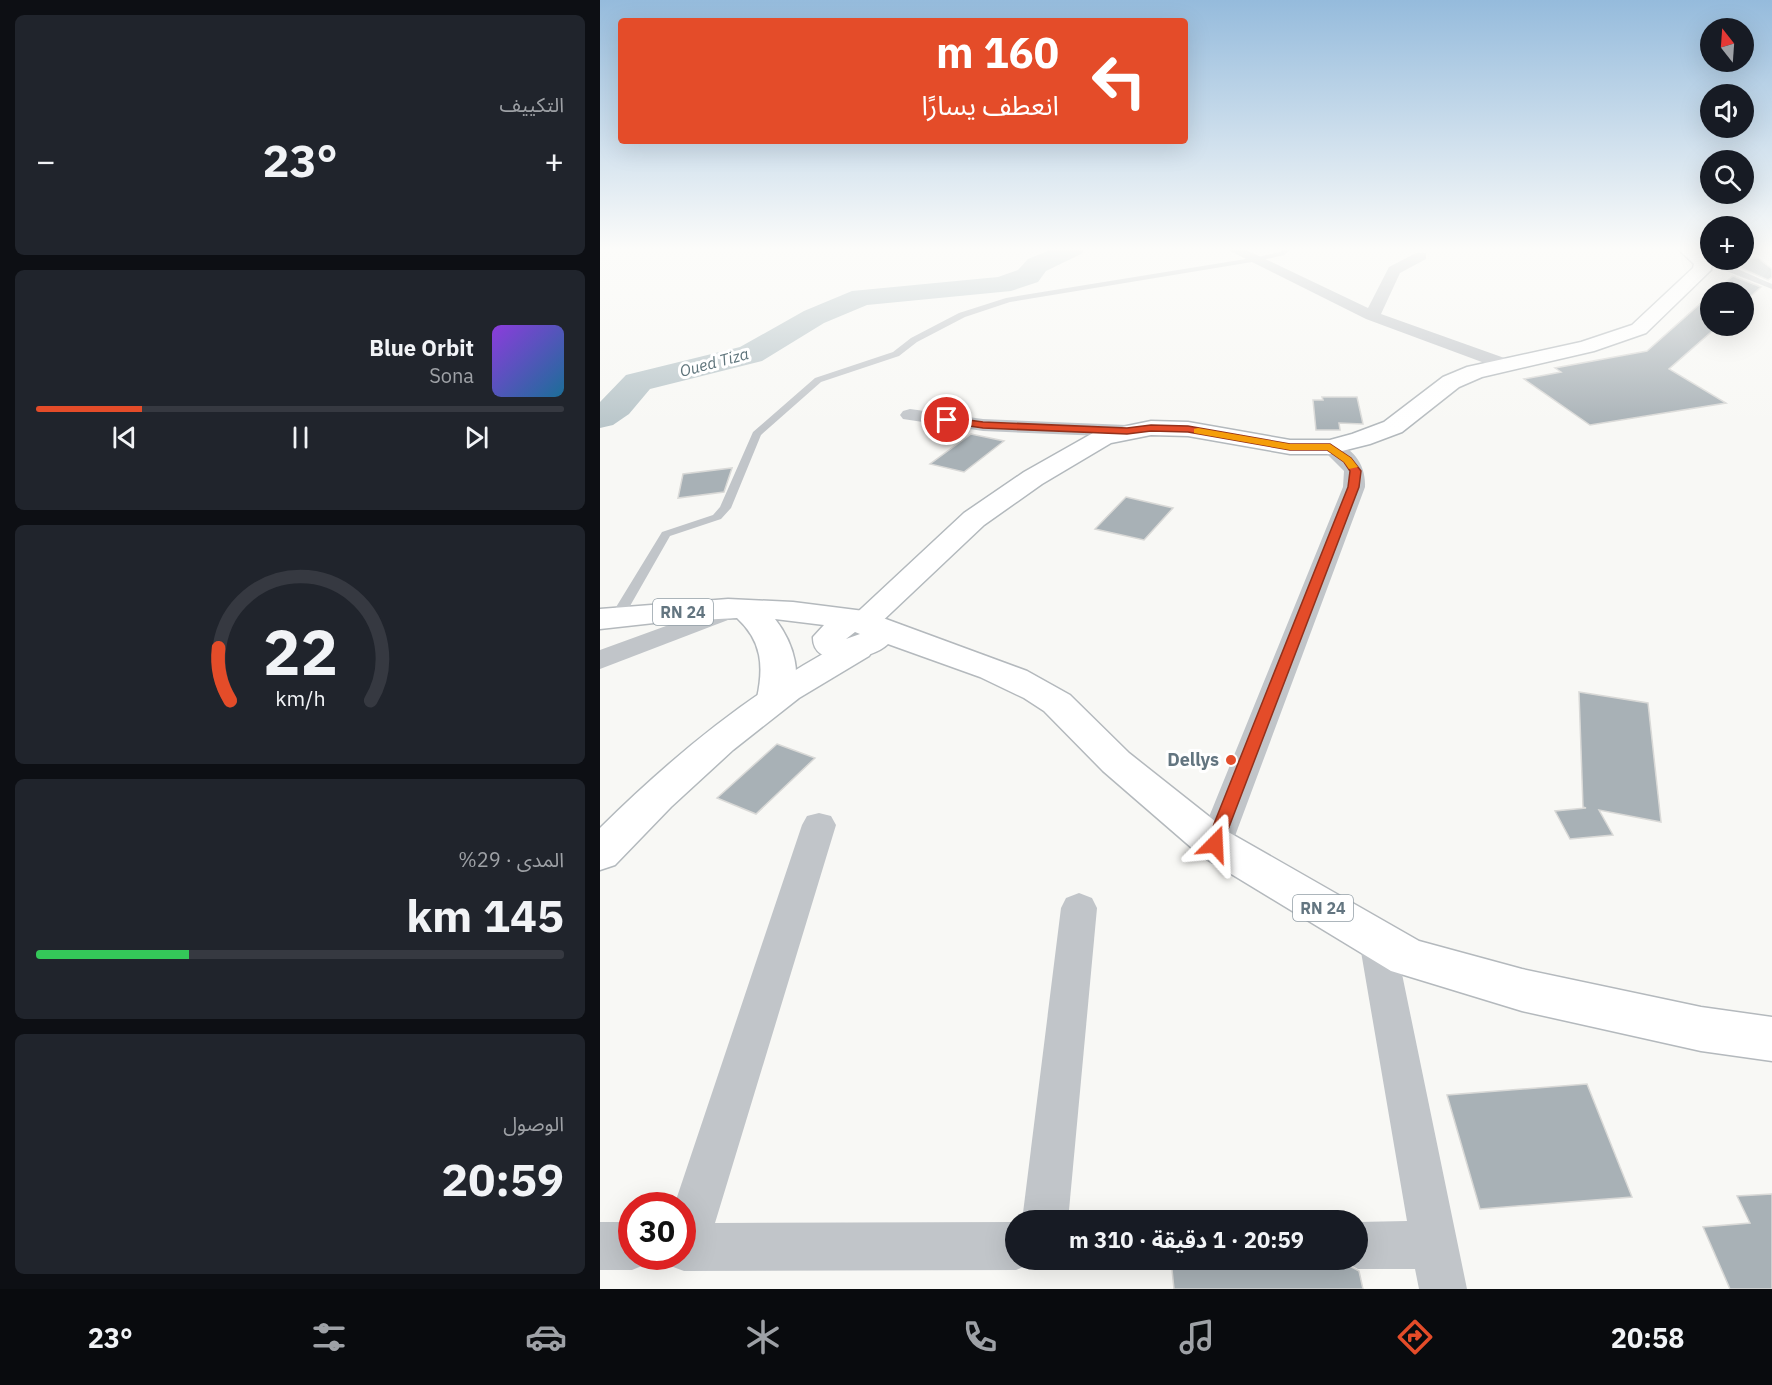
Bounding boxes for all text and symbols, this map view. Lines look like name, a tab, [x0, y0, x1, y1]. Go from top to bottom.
north arrow	[1700, 18, 1754, 72]
map controls	[1700, 18, 1754, 336]
text: 160 m	[936, 25, 1059, 80]
icon: left	[1080, 42, 1158, 120]
button: sound	[1700, 84, 1754, 138]
text: انعطف يسارًا	[922, 87, 1059, 122]
text: التكييف	[500, 91, 564, 118]
text: 23°	[262, 131, 338, 189]
text: −	[36, 139, 56, 182]
text: +	[544, 139, 564, 182]
button: search	[1700, 150, 1754, 204]
button: +	[1700, 216, 1754, 270]
button: −	[1700, 282, 1754, 336]
text: Blue Orbit	[369, 333, 474, 362]
water label: Oued Tiza	[677, 343, 751, 381]
text: Sona	[429, 362, 474, 389]
pin	[921, 394, 972, 445]
icon: arrive	[930, 403, 963, 436]
icon: previous	[108, 421, 141, 454]
icon: pause	[284, 421, 317, 454]
icon: next	[460, 421, 493, 454]
road number: RN 24	[653, 599, 713, 625]
text: 22	[263, 612, 337, 693]
text: km/h	[275, 685, 325, 713]
place label: Dellys	[1167, 748, 1219, 771]
marker: Dellys	[1224, 753, 1238, 767]
position arrow	[1183, 812, 1247, 876]
text: المدى · 29%	[458, 846, 564, 873]
text: 145 km	[406, 886, 564, 944]
road number: RN 24	[1293, 895, 1353, 921]
text: الوصول	[503, 1110, 564, 1137]
text: 20:59	[441, 1150, 564, 1208]
speed limit sign: 30	[618, 1192, 696, 1270]
text: 20:59 · 1 دقيقة · 310 m	[1069, 1225, 1304, 1254]
icon: filters	[308, 1316, 350, 1358]
icon: car	[525, 1316, 567, 1358]
icon: climate	[742, 1316, 784, 1358]
icon: phone	[959, 1316, 1001, 1358]
icon: music	[1176, 1316, 1218, 1358]
icon: directions	[1394, 1316, 1436, 1358]
text: 23°	[88, 1320, 133, 1355]
text: 20:58	[1611, 1320, 1684, 1355]

